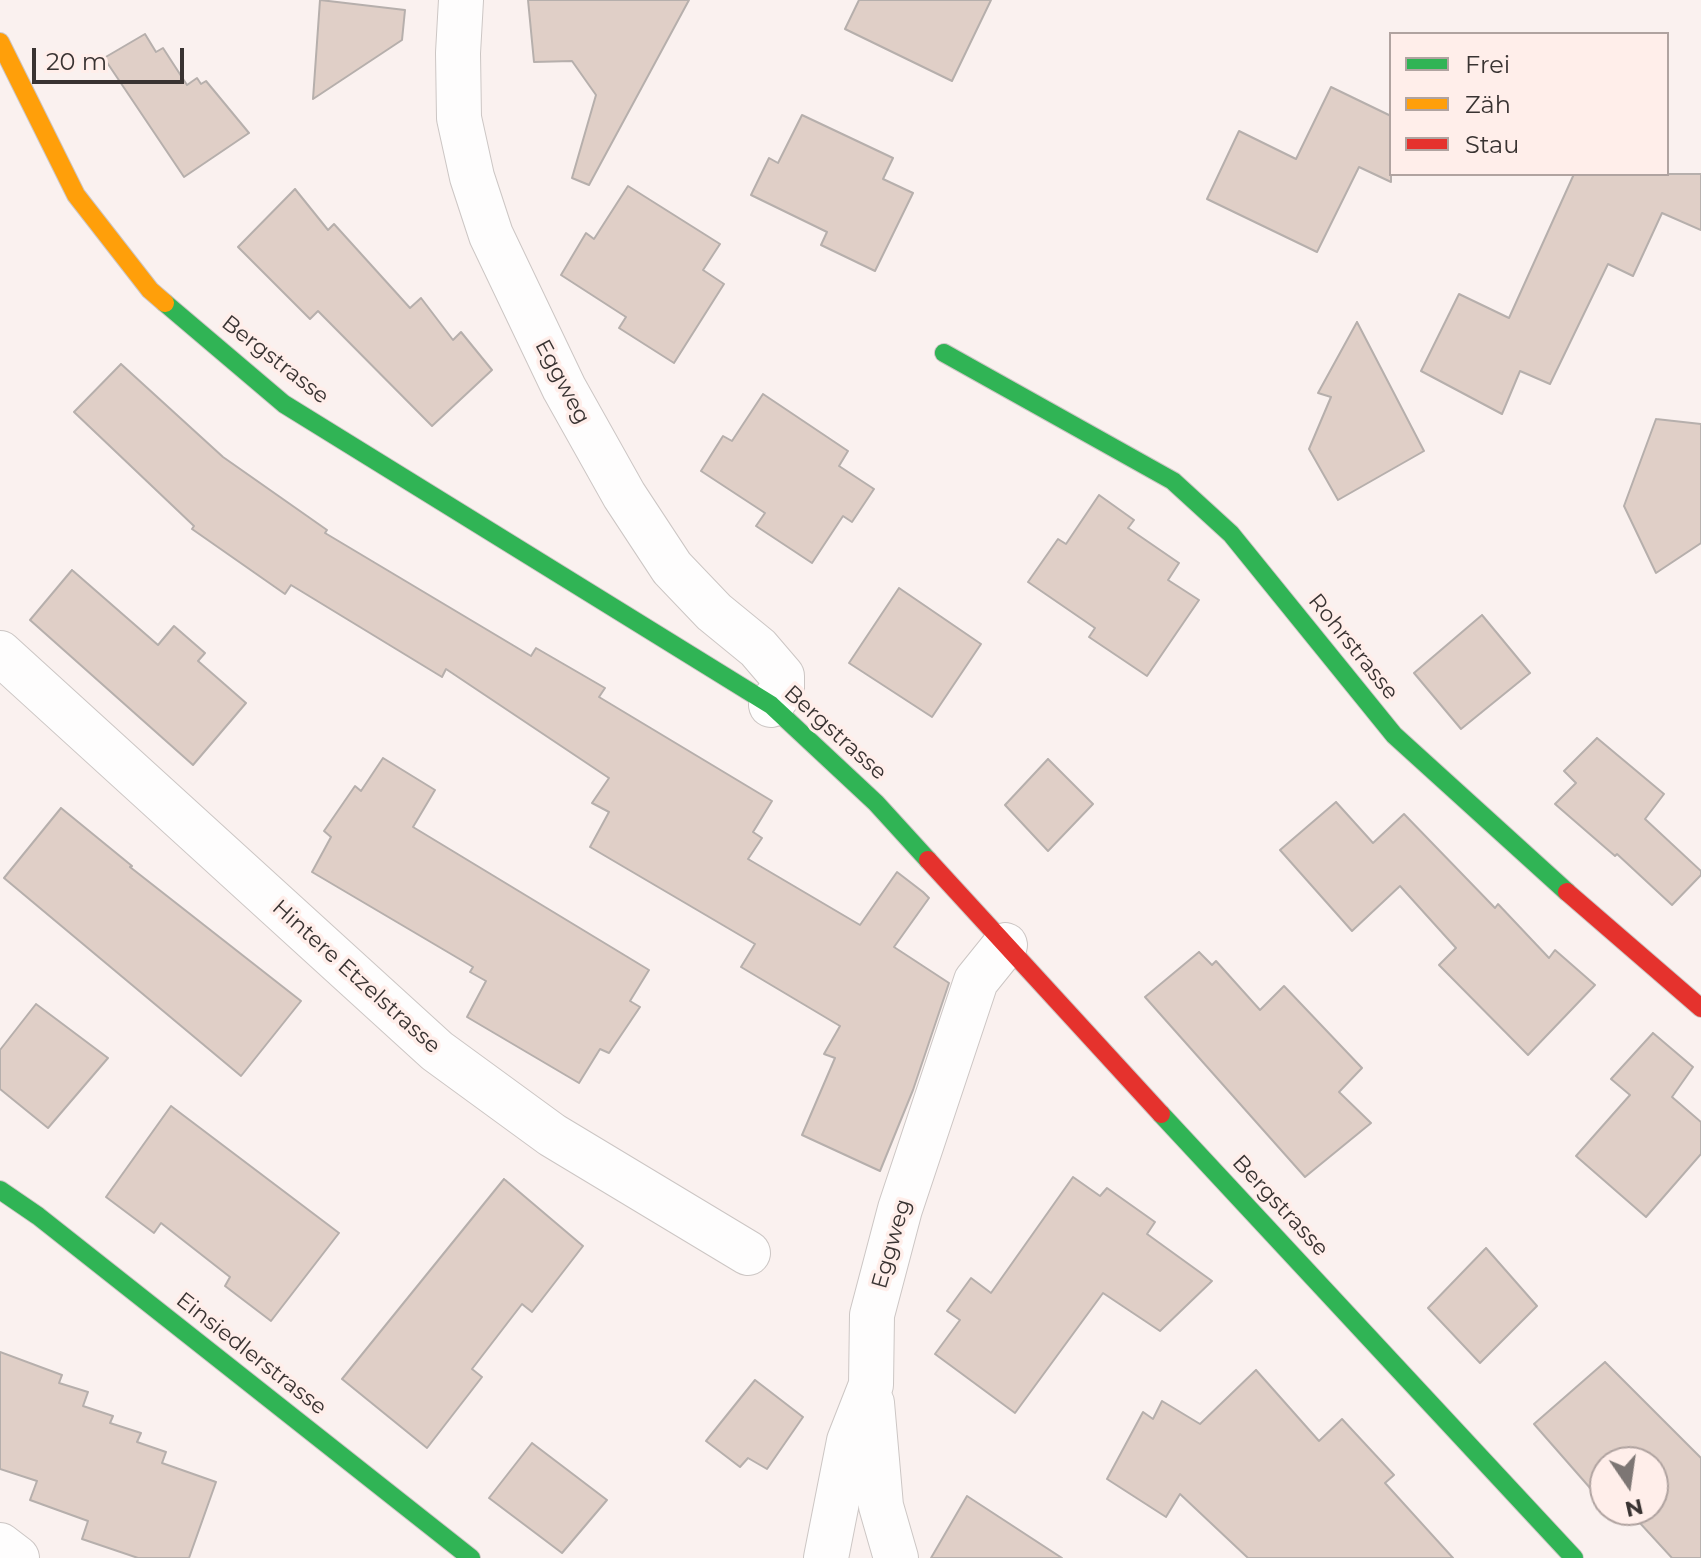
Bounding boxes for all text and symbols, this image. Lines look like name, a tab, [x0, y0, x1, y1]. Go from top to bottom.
scale bar	[36, 32, 188, 82]
legend	[1389, 32, 1669, 176]
text: 20 m	[46, 47, 107, 76]
text: Frei	[1465, 50, 1510, 79]
text: Zäh	[1465, 90, 1511, 119]
text: Stau	[1465, 130, 1519, 159]
street label: Bergstrasse	[216, 310, 334, 410]
street label: Eggweg	[529, 335, 595, 429]
street label: Rohrstrasse	[1302, 589, 1404, 705]
street label: Bergstrasse	[778, 680, 892, 786]
street label: Hintere Etzelstrasse	[267, 895, 445, 1059]
street label: Bergstrasse	[1226, 1150, 1334, 1262]
street label: Eggweg	[867, 1196, 917, 1292]
street label: Einsiedlerstrasse	[171, 1287, 331, 1421]
north arrow	[1589, 1446, 1669, 1526]
text: N	[1622, 1493, 1646, 1523]

